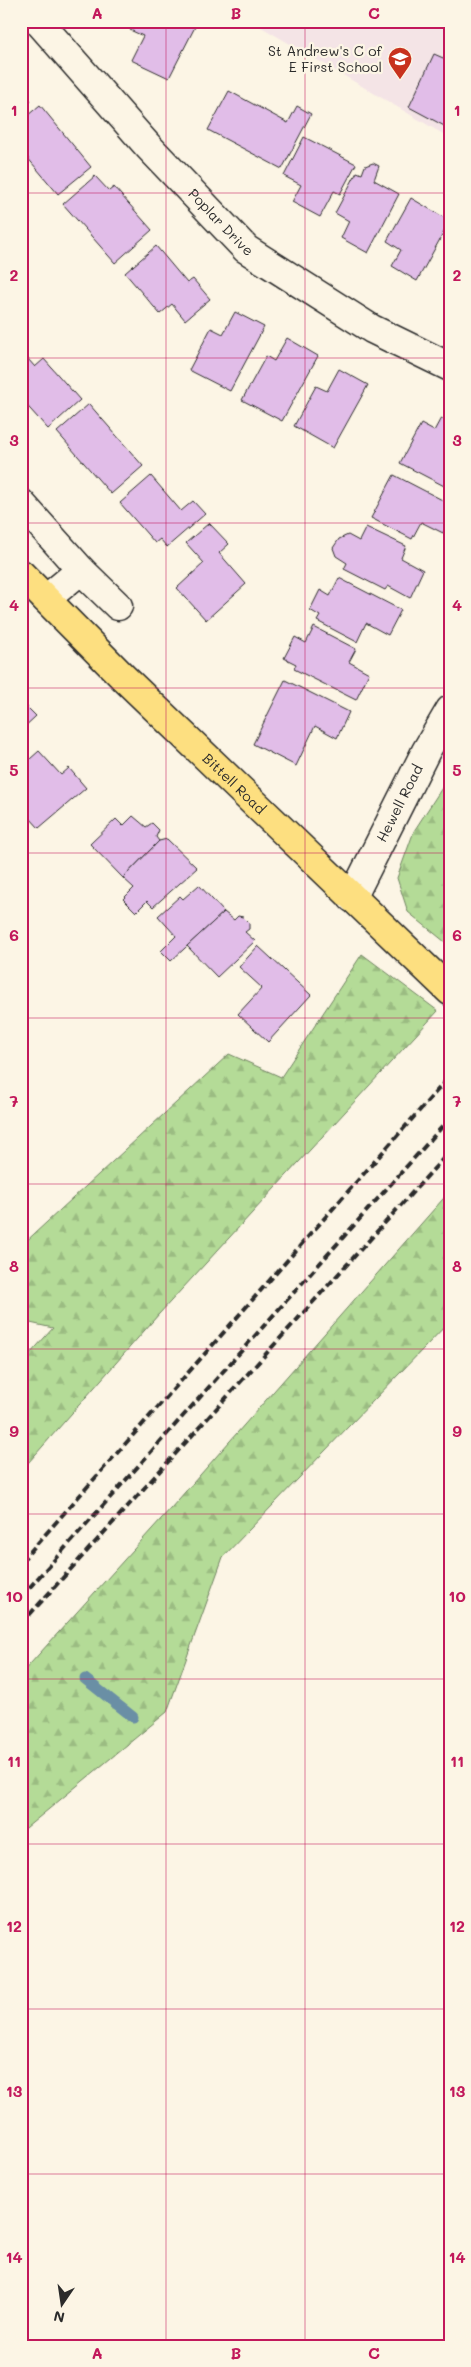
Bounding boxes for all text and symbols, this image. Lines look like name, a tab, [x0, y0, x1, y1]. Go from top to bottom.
text: A	[91, 2, 103, 23]
text: B	[231, 2, 241, 23]
text: C	[368, 2, 380, 23]
place label: St Andrew's C of E First School	[268, 41, 383, 76]
school or university icon: St Andrew's C of E First School	[387, 46, 413, 80]
text: 1	[10, 99, 18, 120]
text: 1	[453, 99, 461, 120]
street label: Poplar Drive	[184, 184, 257, 260]
text: 2	[10, 264, 19, 285]
text: 2	[453, 264, 462, 285]
text: 3	[9, 429, 19, 450]
text: 3	[452, 429, 462, 450]
text: 4	[9, 594, 19, 615]
text: 4	[452, 594, 462, 615]
street label: Bittell Road	[199, 749, 270, 818]
text: 5	[9, 759, 19, 780]
text: 5	[452, 759, 462, 780]
street label: Hewell Road	[372, 761, 427, 845]
text: 6	[9, 924, 19, 945]
text: 6	[452, 924, 462, 945]
text: 7	[10, 1090, 19, 1111]
text: 7	[453, 1090, 462, 1111]
text: 8	[9, 1255, 19, 1276]
text: 8	[452, 1255, 462, 1276]
text: 9	[9, 1420, 19, 1441]
text: 9	[452, 1420, 462, 1441]
text: 10	[5, 1585, 23, 1606]
text: 10	[448, 1585, 466, 1606]
text: 11	[7, 1750, 21, 1771]
text: 11	[450, 1750, 464, 1771]
text: 12	[6, 1915, 22, 1936]
text: 12	[449, 1915, 465, 1936]
text: 13	[6, 2080, 23, 2101]
text: 13	[449, 2080, 466, 2101]
text: 14	[5, 2246, 23, 2267]
text: 14	[448, 2246, 466, 2267]
north arrow	[38, 2280, 88, 2330]
text: N	[52, 2307, 66, 2328]
text: A	[91, 2342, 103, 2363]
text: B	[231, 2342, 241, 2363]
text: C	[368, 2342, 380, 2363]

